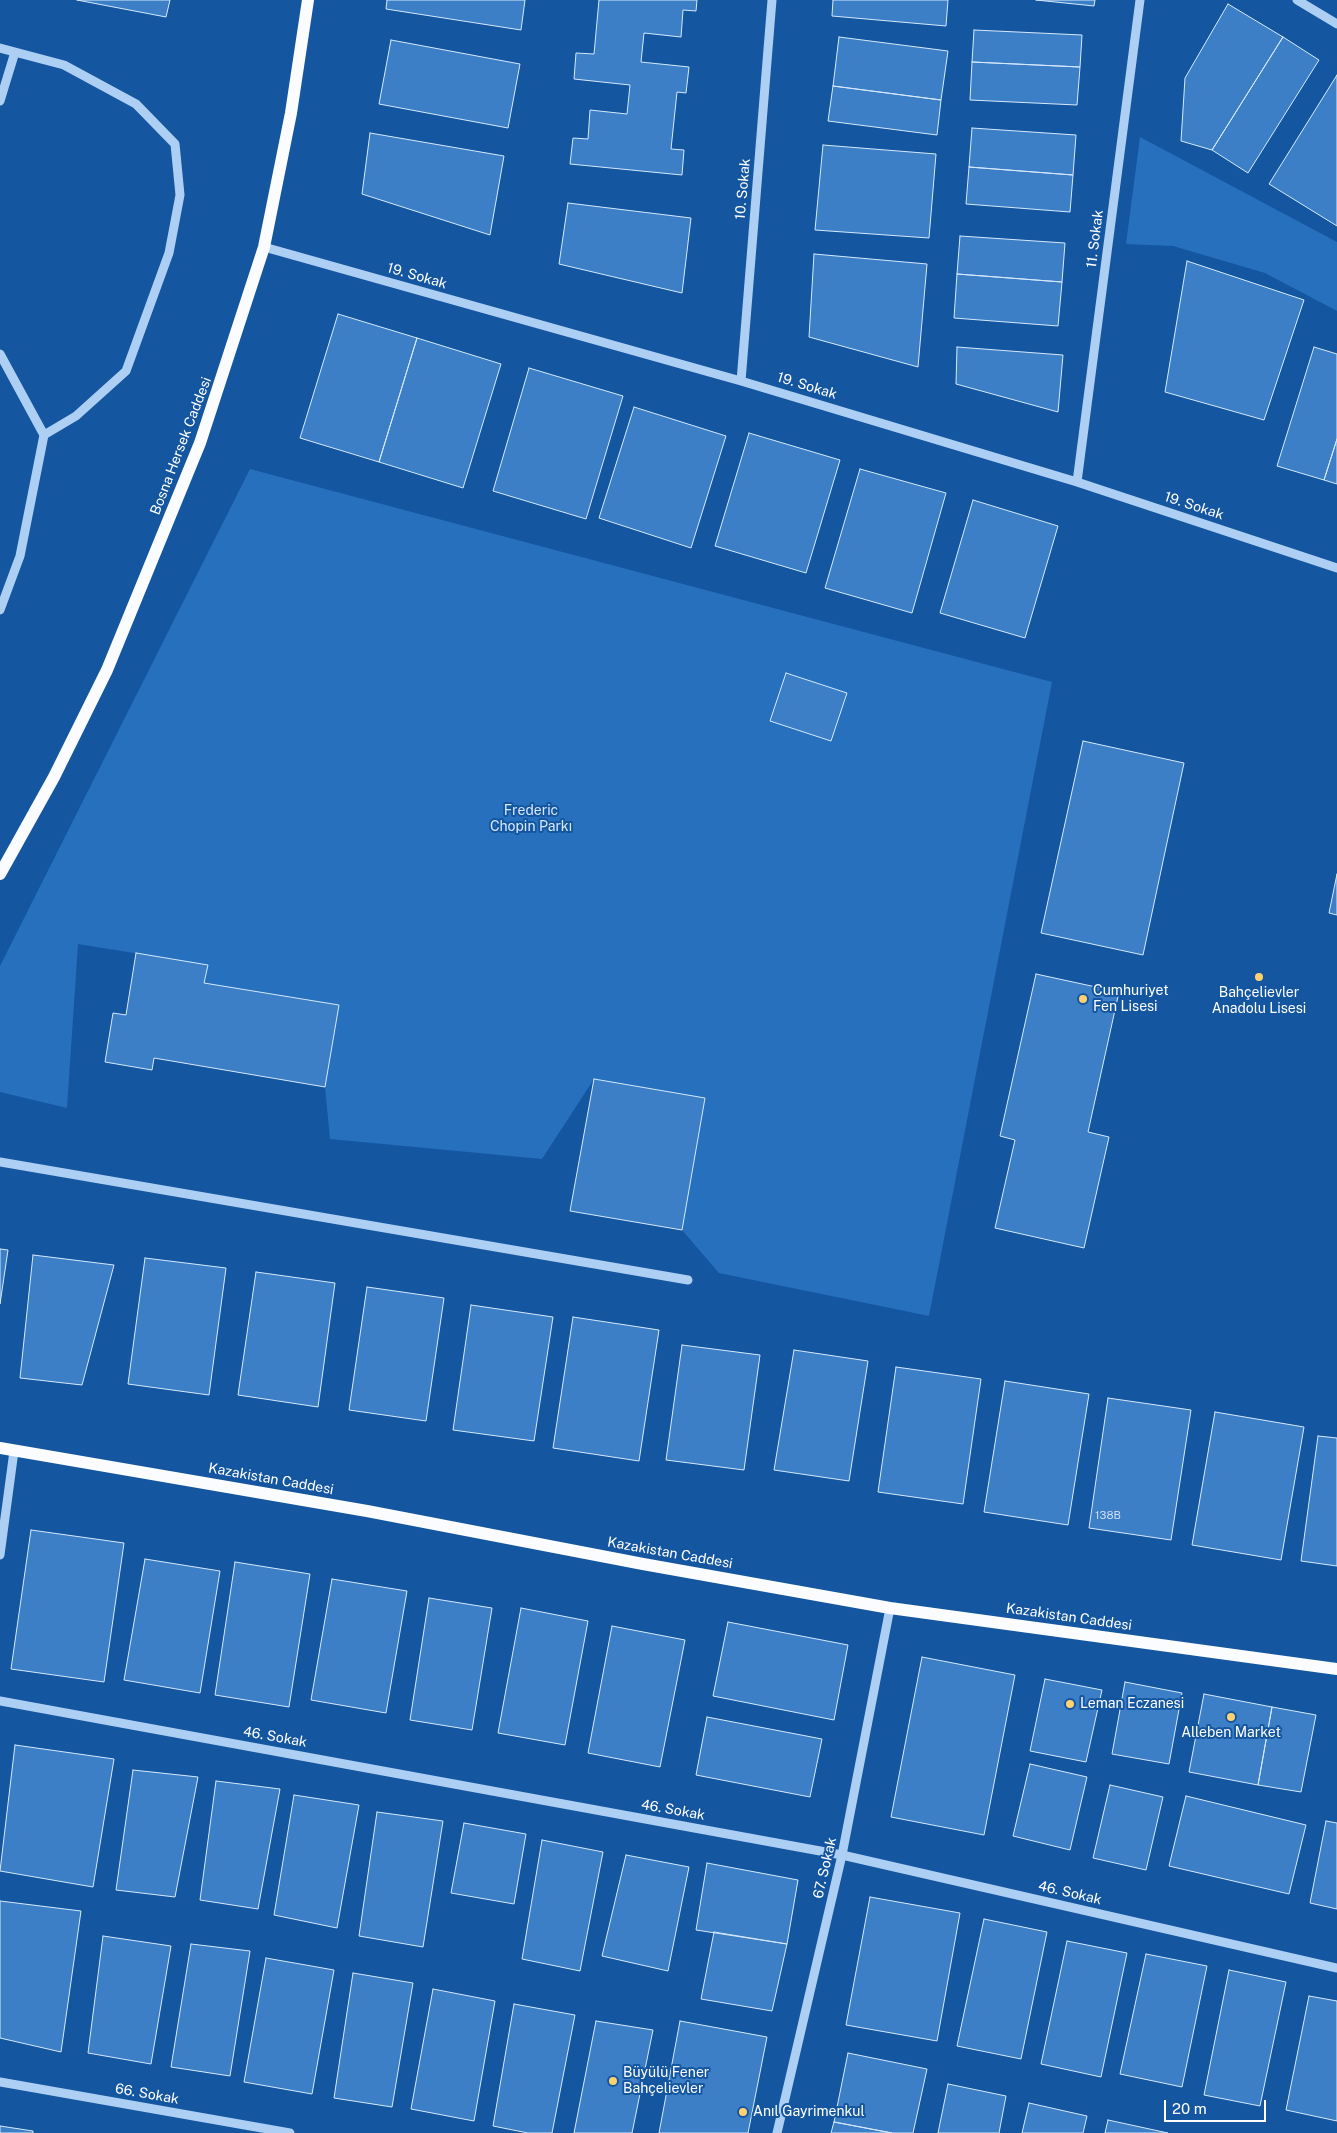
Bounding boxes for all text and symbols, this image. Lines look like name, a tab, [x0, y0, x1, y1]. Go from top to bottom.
street label: 10. Sokak	[732, 158, 754, 220]
street label: 11. Sokak	[1083, 209, 1107, 269]
street label: 19. Sokak	[385, 259, 449, 293]
street label: 19. Sokak	[775, 369, 839, 403]
street label: Bosna Hersek Caddesi	[147, 375, 215, 517]
street label: 19. Sokak	[1162, 488, 1226, 524]
park label: Frederic Chopin Parkı	[490, 803, 572, 836]
marker: Bahçelievler Anadolu Lisesi	[1253, 971, 1265, 983]
place label: Cumhuriyet Fen Lisesi	[1093, 983, 1169, 1016]
place label: Bahçelievler Anadolu Lisesi	[1212, 985, 1306, 1018]
marker: Cumhuriyet Fen Lisesi	[1077, 993, 1089, 1005]
street label: Kazakistan Caddesi	[207, 1460, 335, 1498]
house number: 138B	[1095, 1509, 1121, 1523]
street label: Kazakistan Caddesi	[606, 1534, 734, 1572]
street label: Kazakistan Caddesi	[1005, 1600, 1133, 1634]
place label: Leman Eczanesi	[1080, 1696, 1184, 1712]
marker: Leman Eczanesi	[1064, 1698, 1076, 1710]
marker: Alleben Market	[1225, 1711, 1237, 1723]
street label: 46. Sokak	[242, 1723, 308, 1751]
place label: Alleben Market	[1181, 1725, 1281, 1741]
street label: 46. Sokak	[640, 1796, 706, 1824]
street label: 67. Sokak	[810, 1836, 840, 1900]
street label: 46. Sokak	[1037, 1878, 1103, 1908]
place label: Büyülü Fener Bahçelievler	[623, 2065, 709, 2098]
marker: Büyülü Fener Bahçelievler	[607, 2075, 619, 2087]
street label: 66. Sokak	[114, 2080, 180, 2108]
scale bar	[1167, 2090, 1270, 2122]
text: 20 m	[1172, 2100, 1207, 2117]
place label: Anıl Gayrimenkul	[753, 2104, 865, 2120]
marker: Anıl Gayrimenkul	[737, 2106, 749, 2118]

